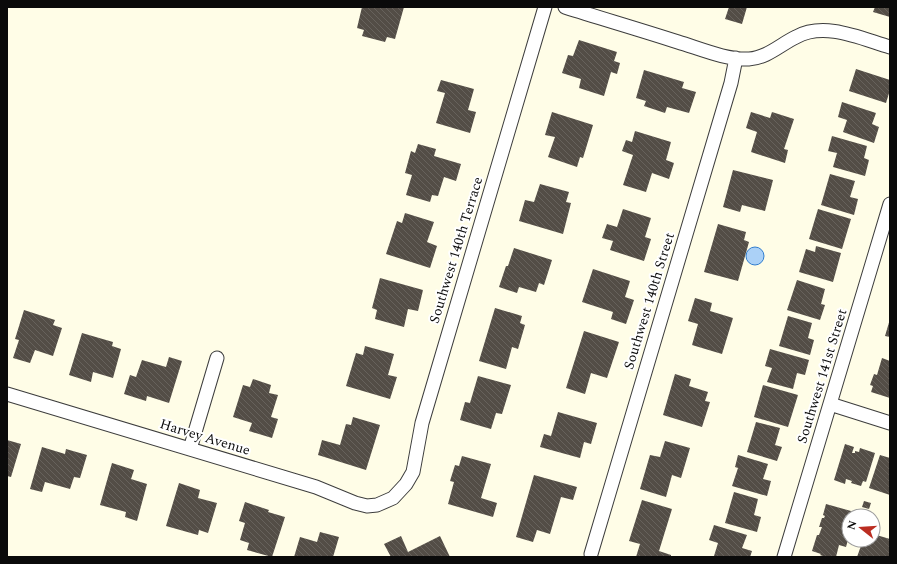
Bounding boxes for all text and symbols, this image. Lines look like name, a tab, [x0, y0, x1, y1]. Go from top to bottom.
street label: Southwest 140th Terrace	[424, 174, 488, 326]
street label: Southwest 140th Street	[618, 230, 680, 372]
street label: Southwest 141st Street	[792, 306, 853, 446]
street label: Harvey Avenue	[157, 413, 253, 461]
north arrow	[841, 508, 881, 548]
text: N	[842, 518, 861, 532]

